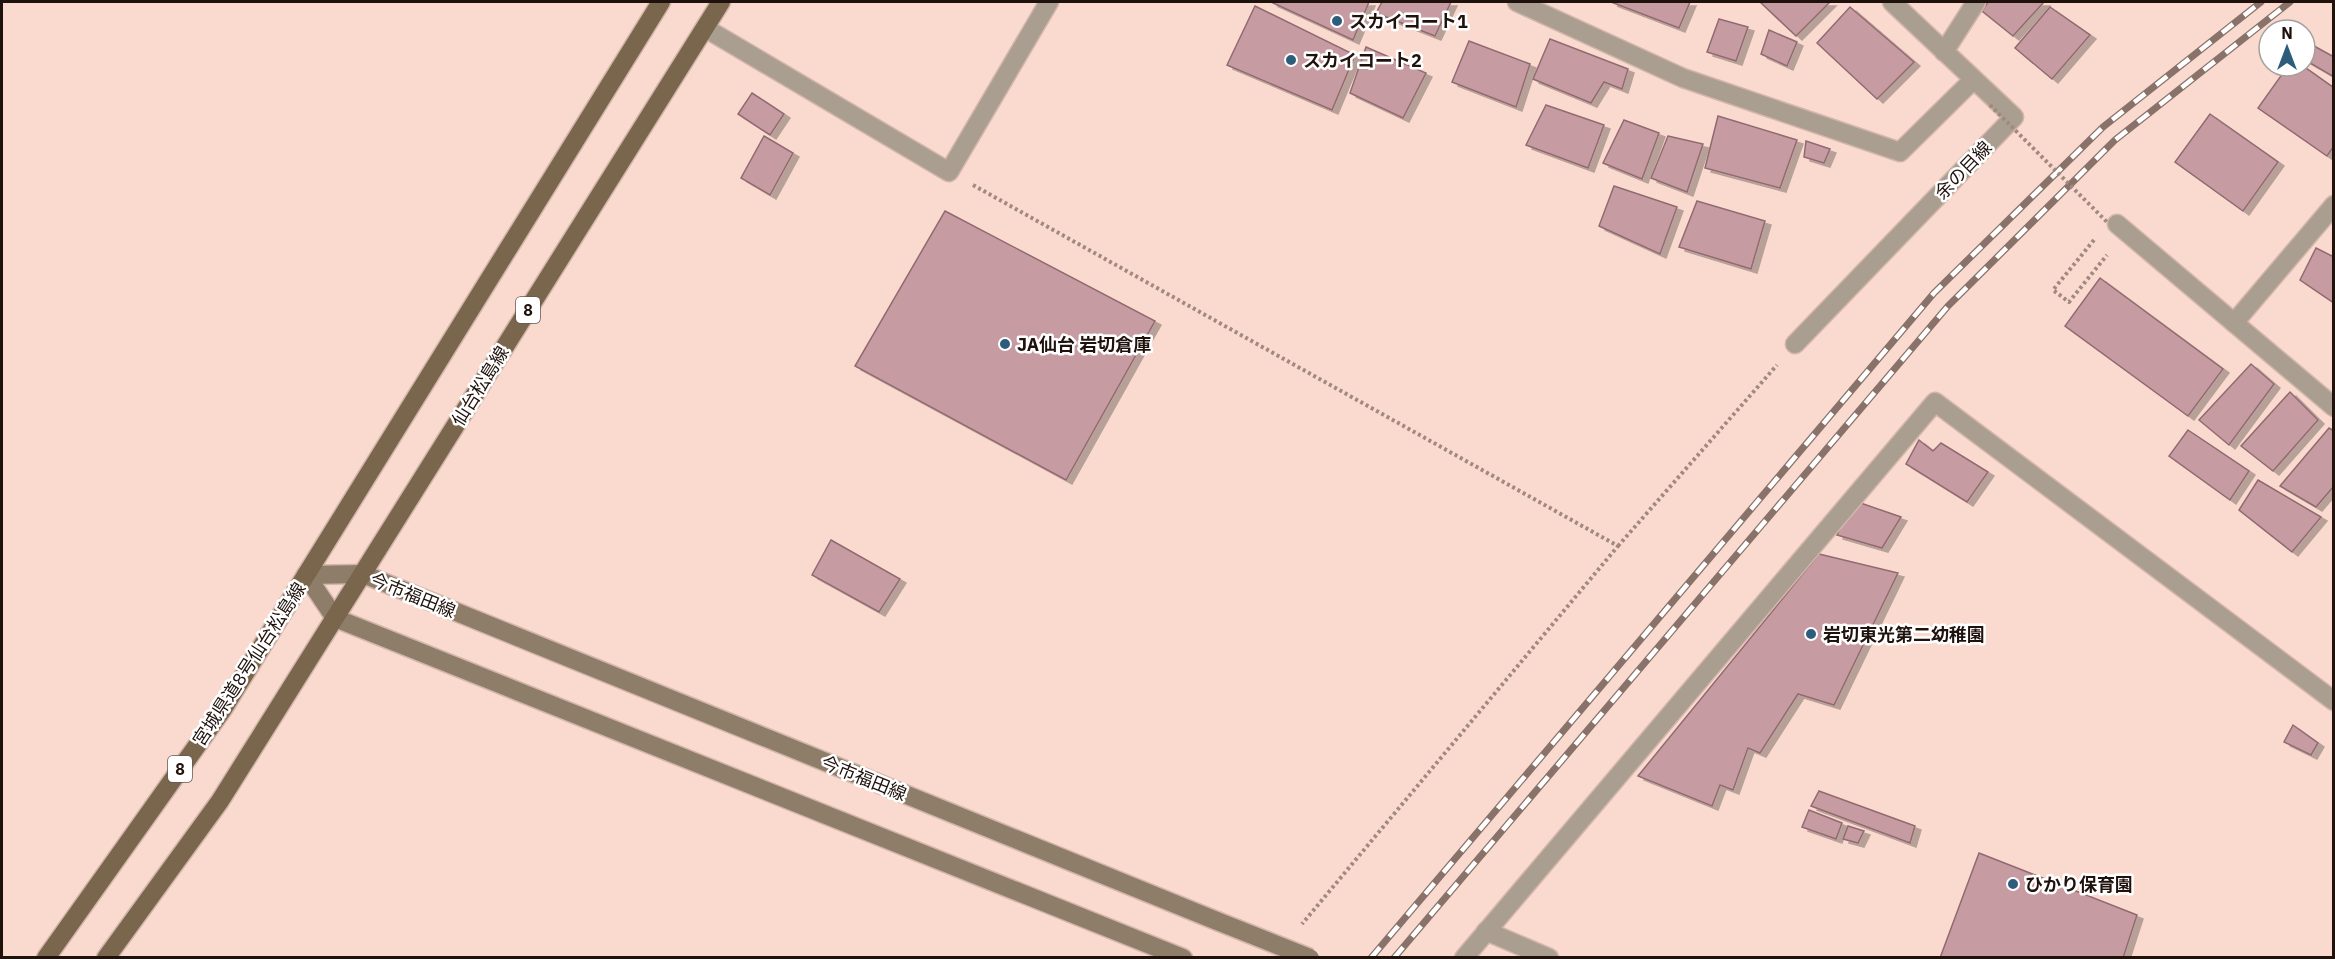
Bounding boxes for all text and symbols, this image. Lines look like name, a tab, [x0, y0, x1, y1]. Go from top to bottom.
place label: スカイコート1	[1349, 10, 1468, 33]
marker: スカイコート1	[1330, 14, 1344, 28]
north arrow	[2257, 18, 2317, 78]
text: N	[2281, 23, 2293, 43]
place label: スカイコート2	[1303, 49, 1422, 72]
marker: スカイコート2	[1284, 53, 1298, 67]
street label: 余の目線	[1930, 136, 1996, 204]
road number: 8	[516, 297, 540, 323]
place label: JA仙台 岩切倉庫	[1017, 333, 1151, 356]
marker: JA仙台 岩切倉庫	[998, 337, 1012, 351]
street label: 仙台松島線	[446, 342, 514, 430]
street label: 今市福田線	[367, 567, 459, 623]
street label: 宮城県道8号仙台松島線	[187, 578, 311, 750]
place label: 岩切東光第二幼稚園	[1823, 623, 1985, 646]
marker: 岩切東光第二幼稚園	[1804, 627, 1818, 641]
street label: 今市福田線	[818, 750, 910, 806]
road number: 8	[168, 756, 192, 782]
place label: ひかり保育園	[2025, 873, 2133, 896]
marker: ひかり保育園	[2006, 877, 2020, 891]

